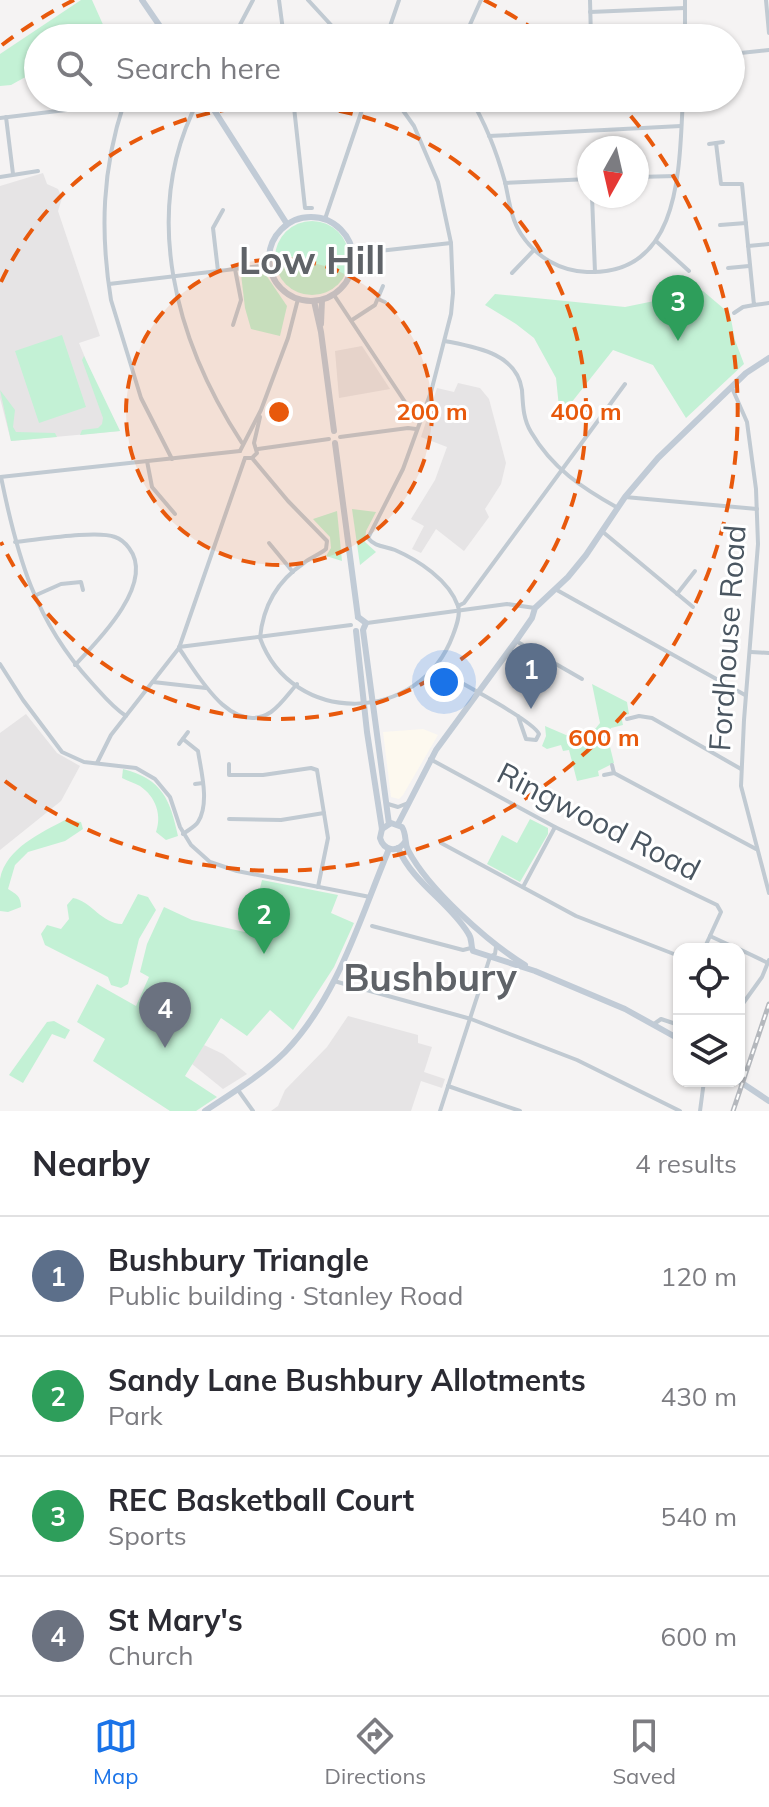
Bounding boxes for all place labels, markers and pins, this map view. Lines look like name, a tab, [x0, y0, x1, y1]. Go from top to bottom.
pin: 3	[652, 275, 704, 341]
centre of rings	[265, 398, 293, 426]
pin: 1	[505, 643, 557, 709]
pin: 2	[238, 888, 290, 954]
pin: 4	[139, 982, 191, 1048]

